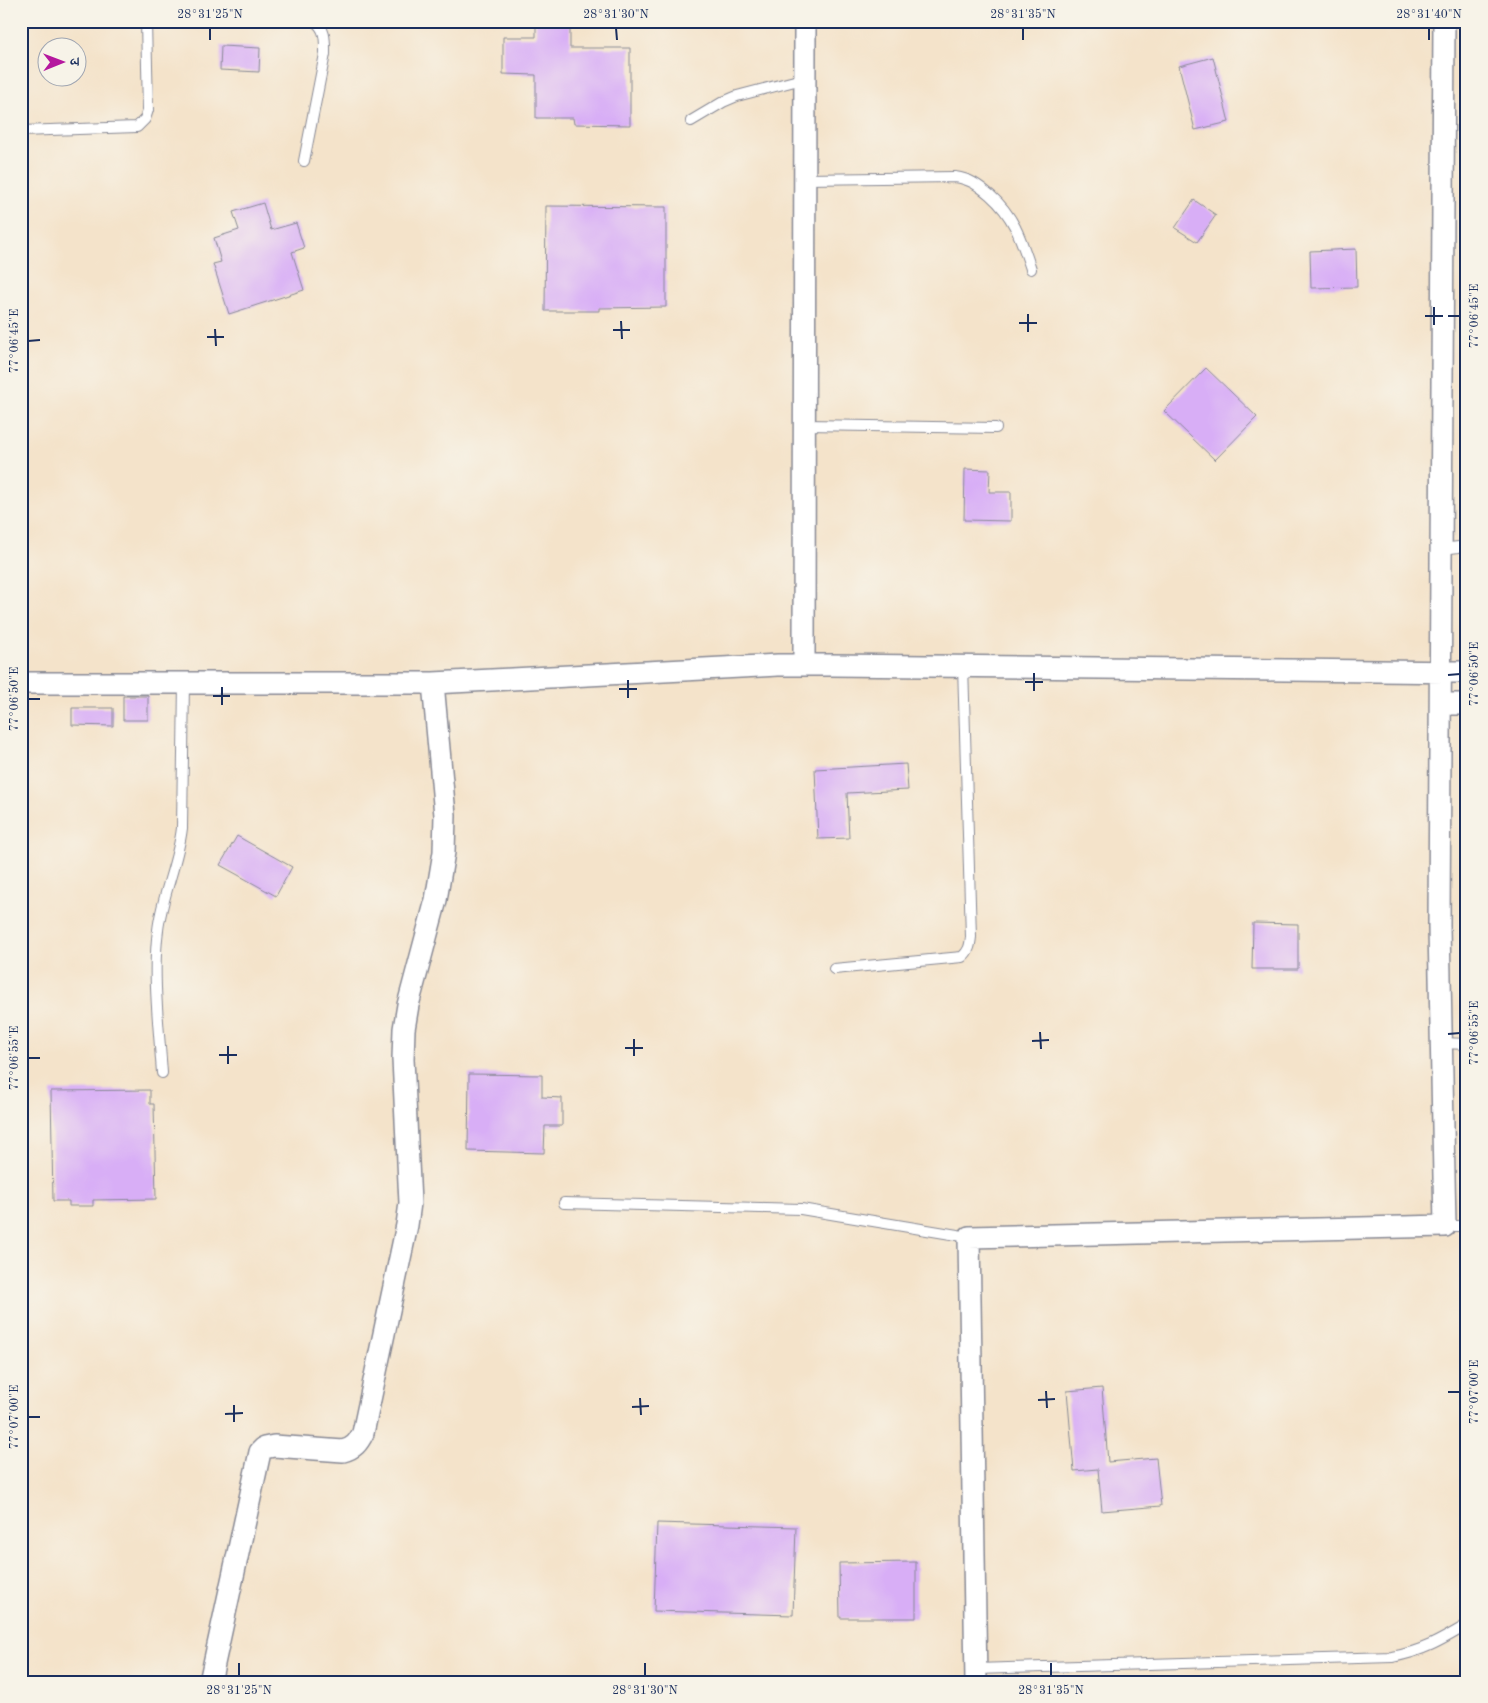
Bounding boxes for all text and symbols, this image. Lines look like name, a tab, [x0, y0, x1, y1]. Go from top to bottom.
text: 28°31'25"N	[177, 8, 243, 21]
text: 28°31'35"N	[990, 8, 1056, 21]
text: 28°31'30"N	[583, 9, 649, 21]
text: 28°31'40"N	[1396, 9, 1462, 21]
north arrow	[38, 38, 88, 88]
text: उ	[67, 57, 81, 66]
text: 77°06'45"E	[1468, 284, 1481, 348]
text: 77°06'45"E	[8, 309, 21, 373]
text: 77°06'50"E	[1468, 642, 1481, 706]
text: 77°06'50"E	[8, 667, 21, 731]
text: 77°06'55"E	[1468, 1001, 1481, 1065]
text: 77°06'55"E	[8, 1026, 21, 1090]
text: 77°07'00"E	[1469, 1360, 1481, 1424]
text: 77°07'00"E	[9, 1385, 21, 1449]
text: 28°31'25"N	[206, 1684, 272, 1697]
text: 28°31'35"N	[1018, 1684, 1084, 1697]
text: 28°31'30"N	[612, 1685, 678, 1697]

